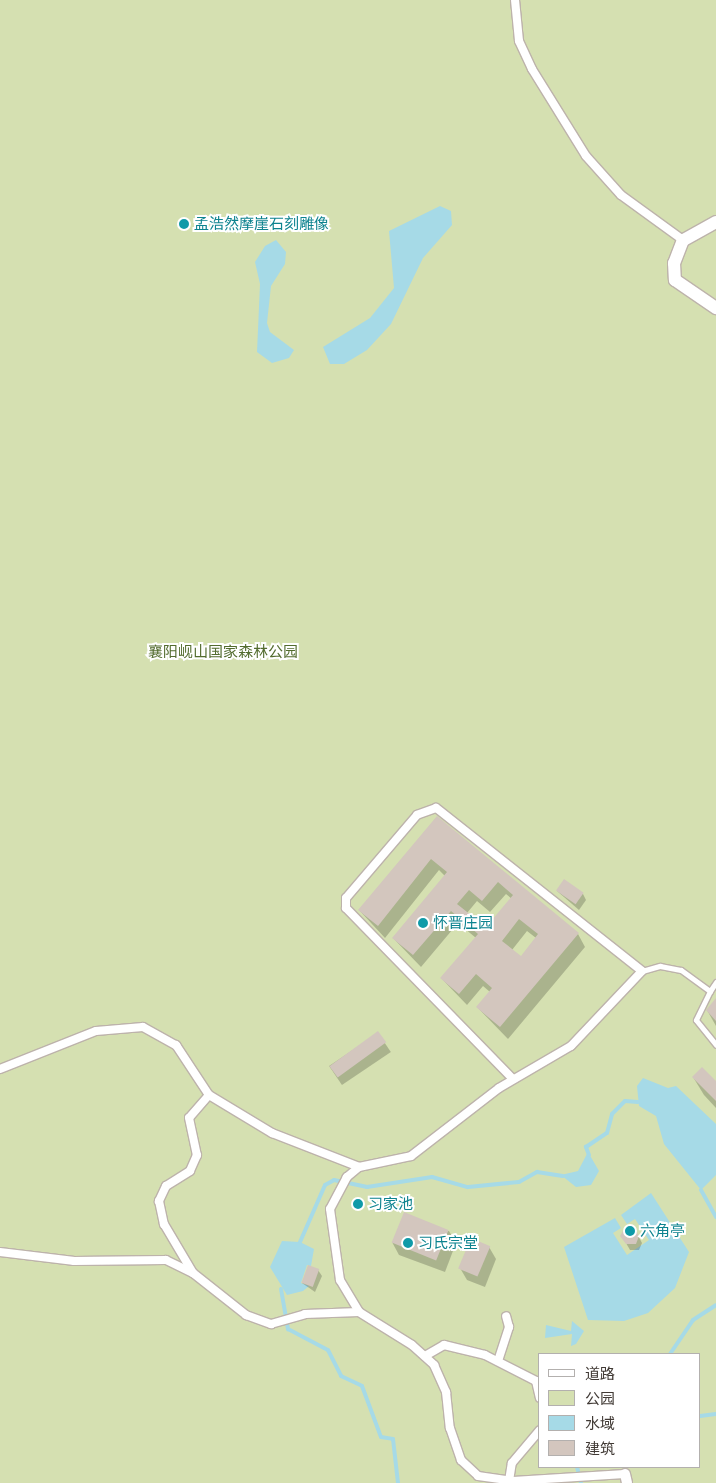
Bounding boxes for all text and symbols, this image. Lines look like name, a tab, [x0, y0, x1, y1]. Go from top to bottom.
place label: 孟浩然摩崖石刻雕像	[194, 215, 329, 233]
marker: 孟浩然摩崖石刻雕像	[178, 218, 190, 230]
park label: 襄阳岘山国家森林公园	[148, 643, 298, 661]
place label: 怀晋庄园	[433, 914, 493, 932]
marker: 怀晋庄园	[417, 917, 429, 929]
place label: 习家池	[368, 1195, 413, 1213]
marker: 习家池	[352, 1198, 364, 1210]
place label: 六角亭	[640, 1222, 685, 1240]
marker: 六角亭	[624, 1225, 636, 1237]
place label: 习氏宗堂	[418, 1234, 478, 1252]
marker: 习氏宗堂	[402, 1237, 414, 1249]
legend	[538, 1353, 701, 1468]
text: 道路	[585, 1364, 615, 1382]
text: 公园	[585, 1389, 615, 1407]
text: 水域	[585, 1414, 615, 1432]
text: 建筑	[585, 1439, 615, 1457]

